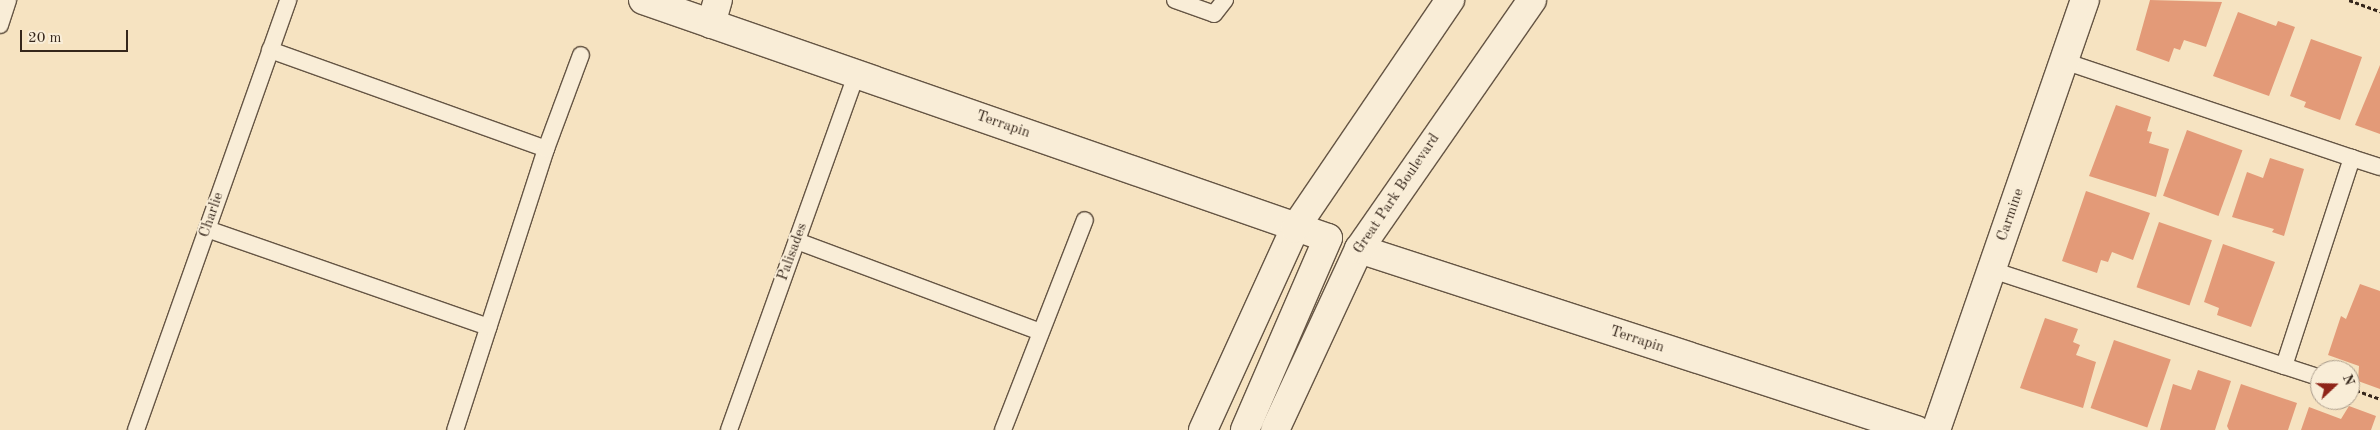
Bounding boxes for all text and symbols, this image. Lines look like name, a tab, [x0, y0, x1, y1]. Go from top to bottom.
scale bar	[22, 20, 130, 52]
text: 20 m	[28, 31, 62, 46]
street label: Terrapin	[973, 107, 1033, 143]
street label: Great Park Boulevard	[1350, 130, 1444, 258]
street label: Carmine	[1994, 186, 2028, 244]
street label: Charlie	[196, 190, 228, 240]
street label: Palisades	[774, 221, 812, 283]
street label: Terrapin	[1607, 323, 1667, 357]
north arrow	[2310, 360, 2360, 410]
text: N	[2340, 372, 2357, 387]

